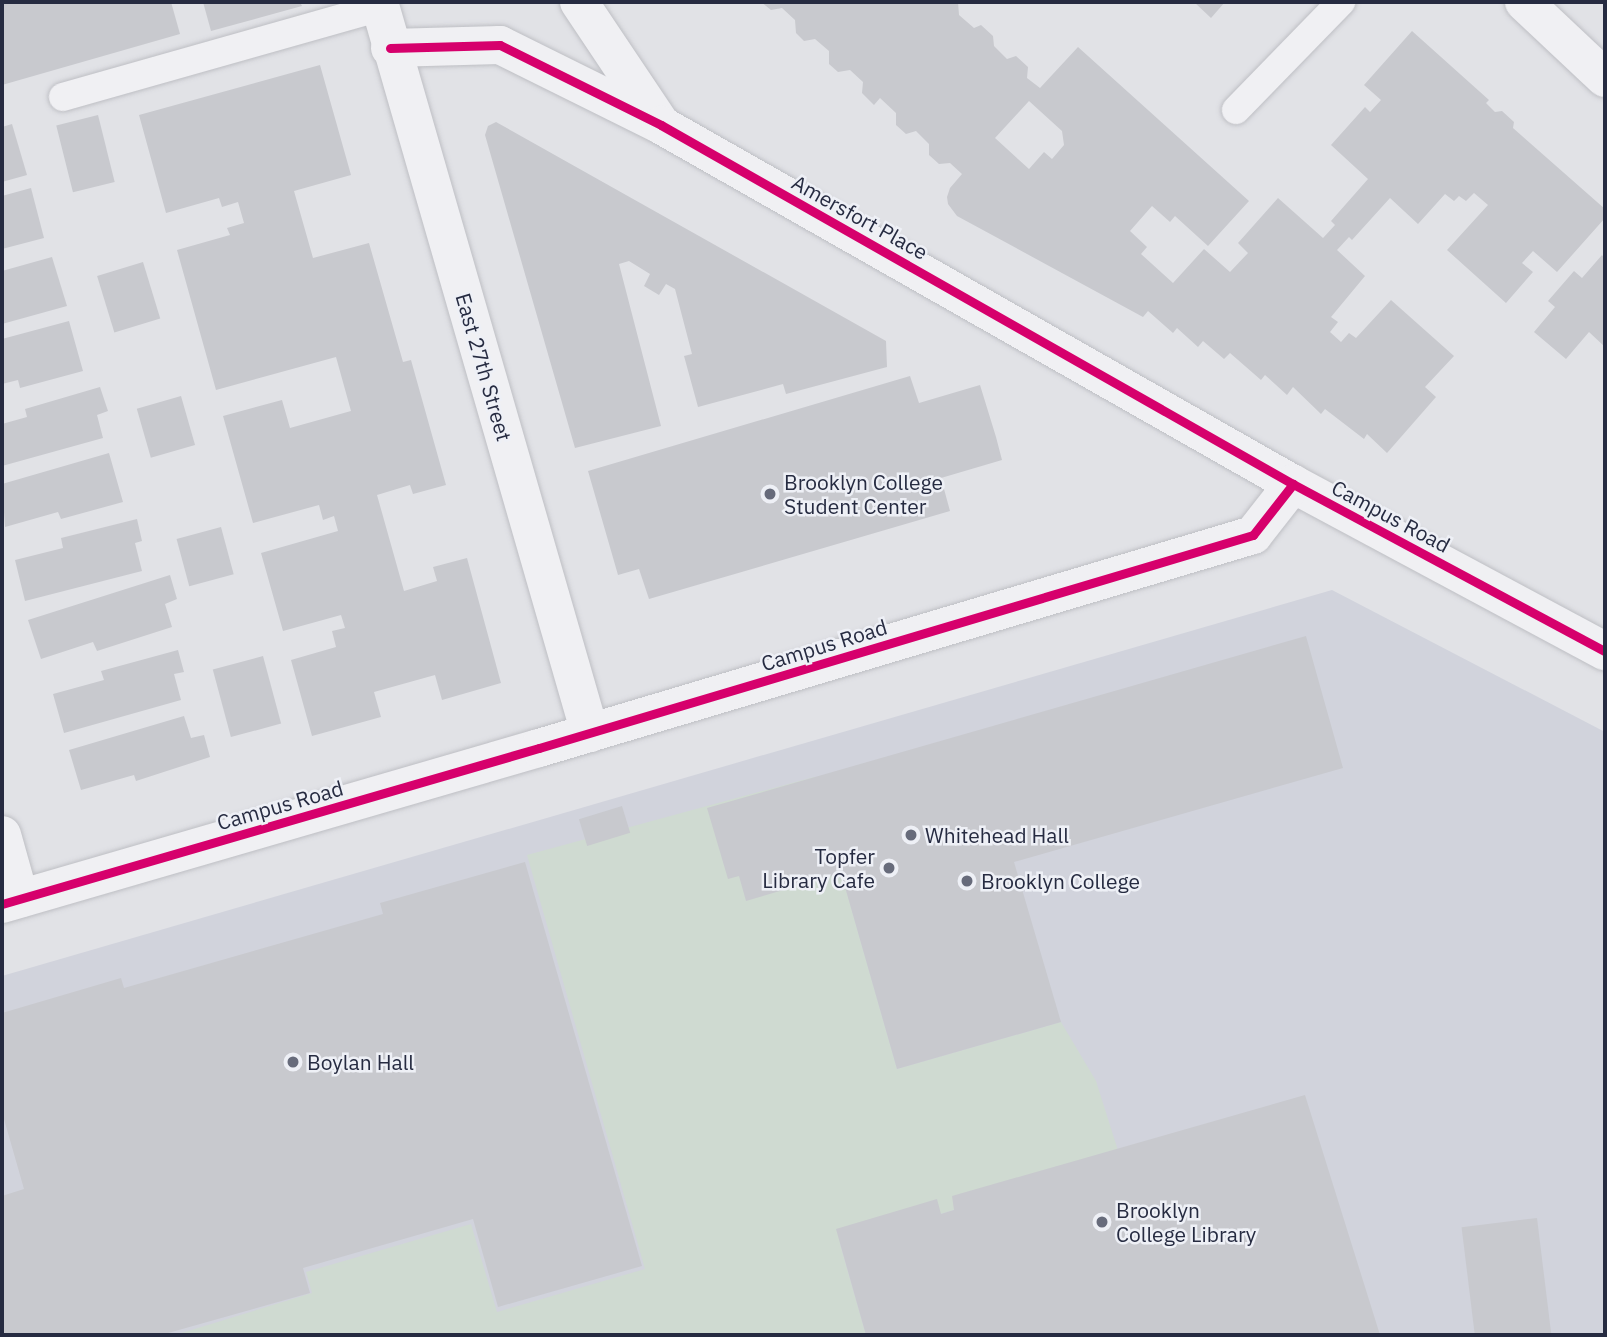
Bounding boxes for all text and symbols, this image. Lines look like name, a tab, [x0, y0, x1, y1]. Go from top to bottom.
street label: Amersfort Place	[788, 169, 932, 265]
street label: East 27th Street	[451, 290, 517, 444]
place label: Brooklyn College Student Center	[784, 469, 943, 519]
street label: Campus Road	[1328, 474, 1454, 558]
marker: Brooklyn College Student Center	[762, 486, 778, 502]
street label: Campus Road	[758, 614, 890, 676]
street label: Campus Road	[214, 775, 346, 835]
place label: Whitehead Hall	[925, 822, 1069, 848]
marker: Whitehead Hall	[903, 827, 919, 843]
place label: Topfer Library Cafe	[762, 843, 875, 893]
marker: Topfer Library Cafe	[881, 860, 897, 876]
place label: Brooklyn College	[981, 868, 1140, 894]
marker: Brooklyn College	[959, 873, 975, 889]
place label: Boylan Hall	[307, 1049, 414, 1075]
marker: Boylan Hall	[285, 1054, 301, 1070]
place label: Brooklyn College Library	[1116, 1197, 1256, 1247]
marker: Brooklyn College Library	[1094, 1214, 1110, 1230]

